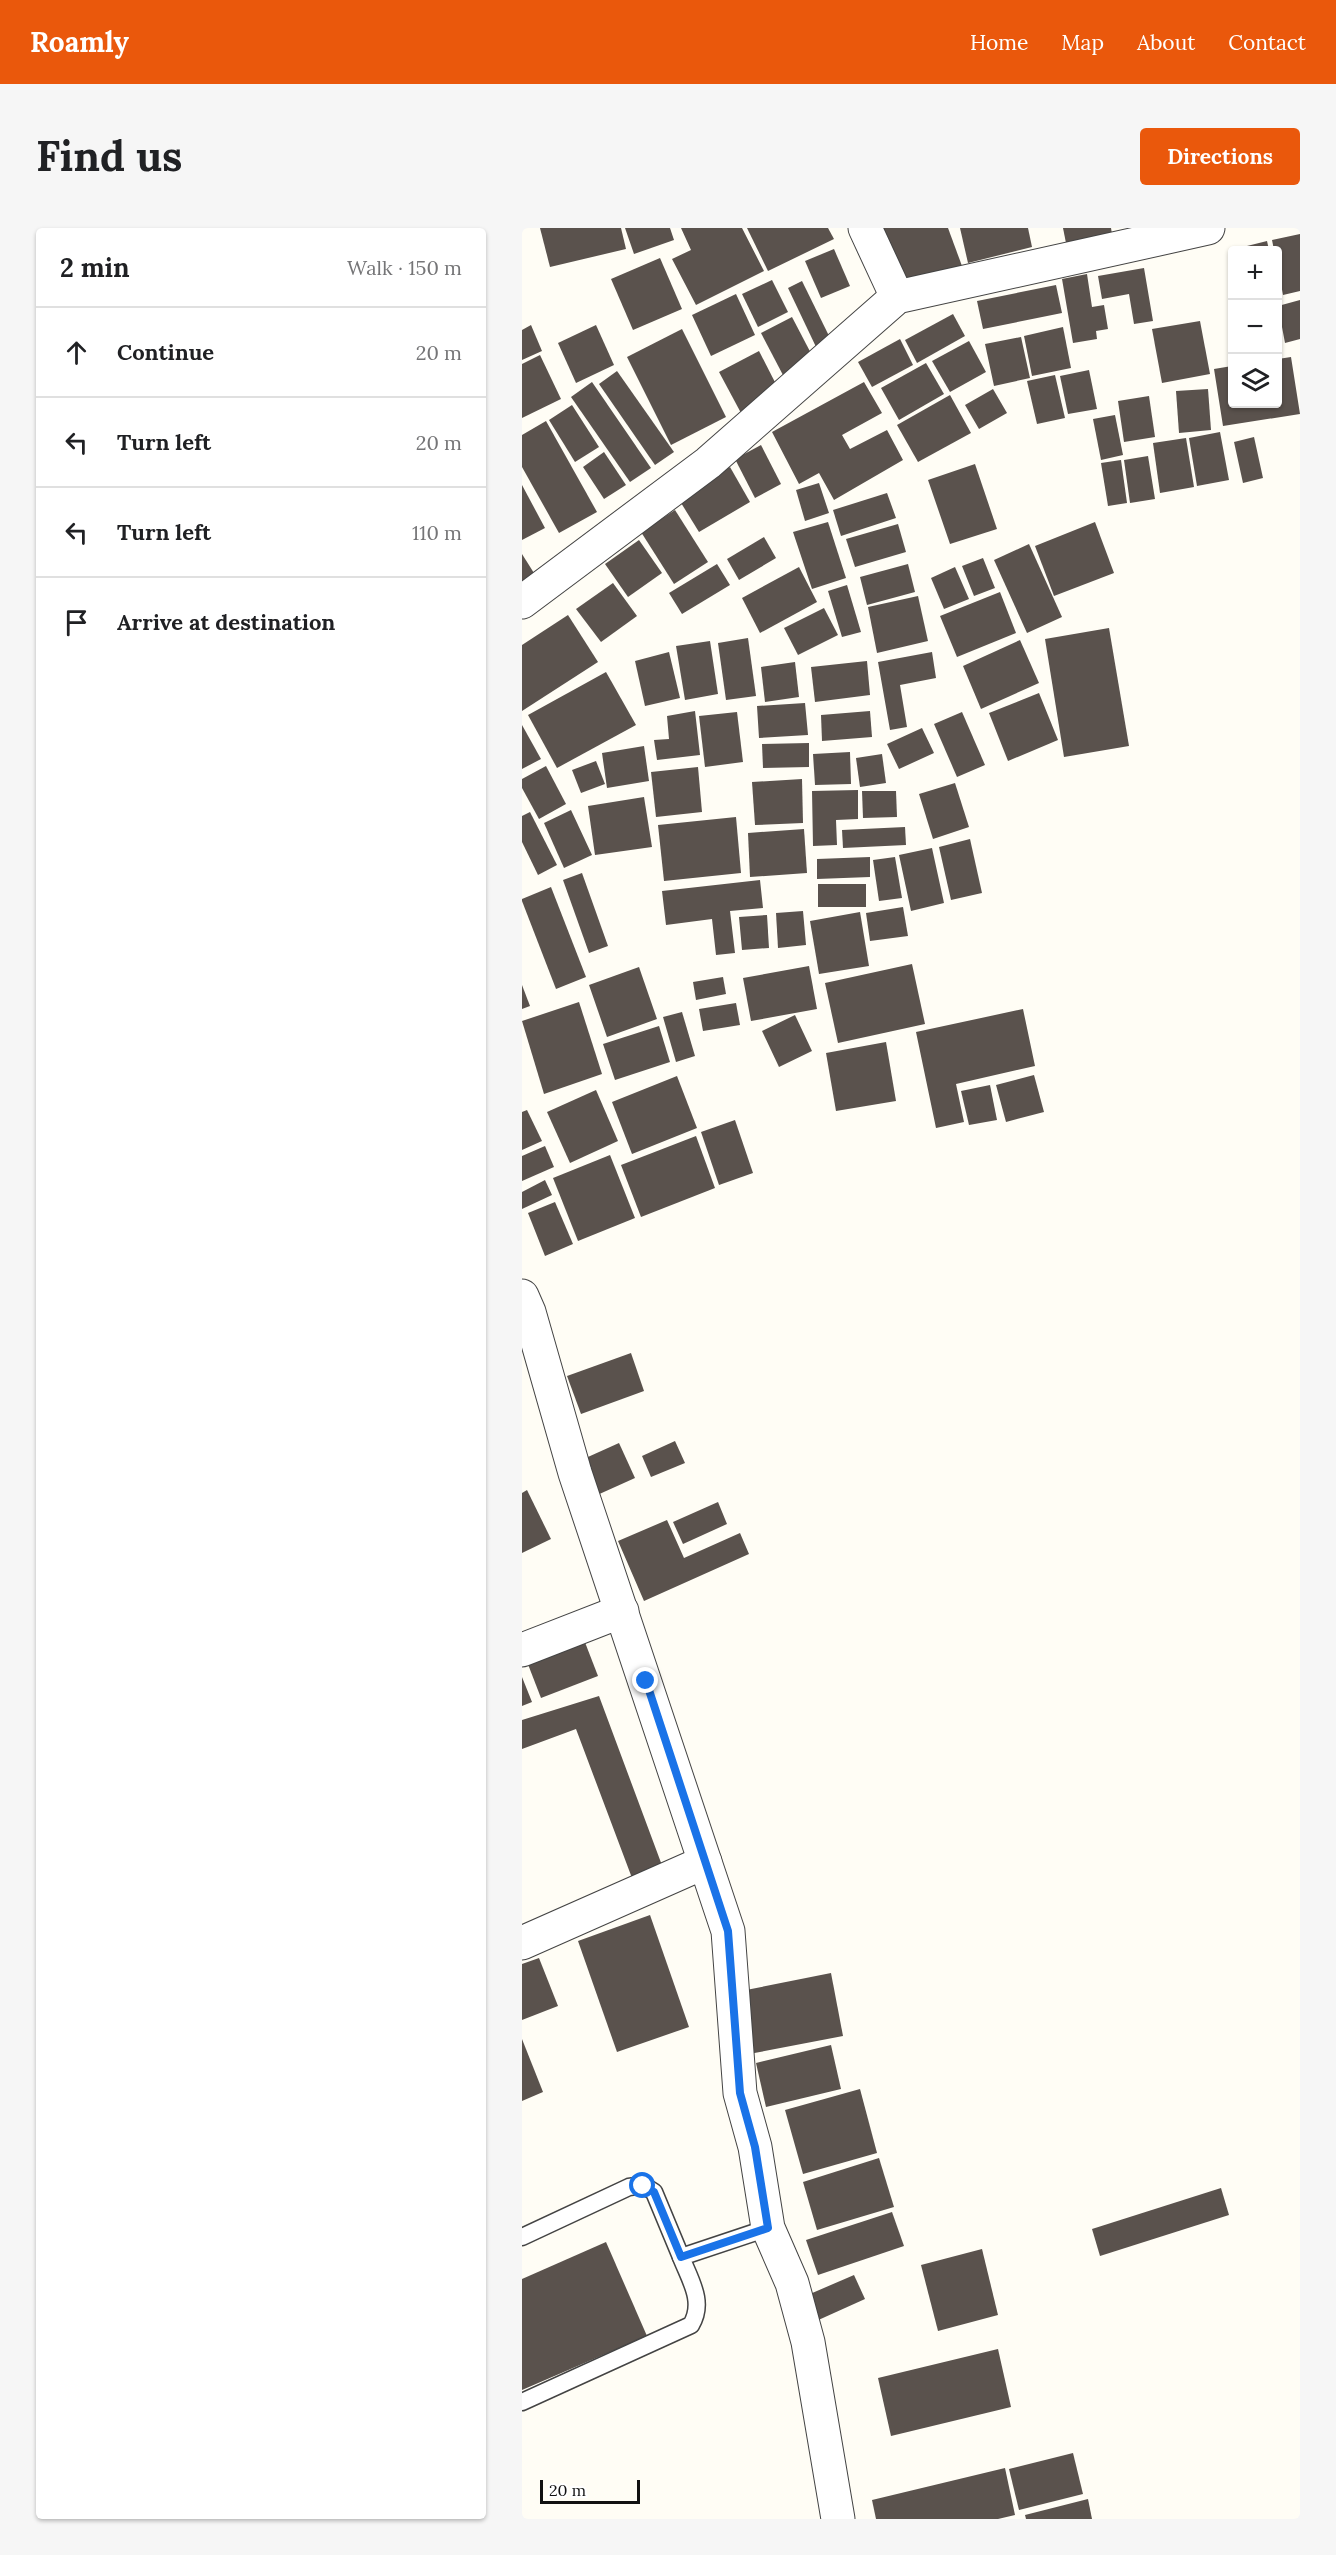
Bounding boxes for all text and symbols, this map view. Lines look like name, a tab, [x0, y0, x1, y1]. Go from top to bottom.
text: Roamly	[30, 24, 129, 60]
text: Home	[970, 29, 1028, 56]
text: Map	[1061, 29, 1104, 56]
text: About	[1137, 29, 1195, 56]
text: Contact	[1228, 29, 1306, 56]
button: Directions	[1140, 128, 1300, 185]
text: Find us	[36, 129, 182, 183]
map controls	[1228, 246, 1282, 408]
button: +	[1228, 246, 1282, 300]
text: 2 min	[60, 251, 130, 284]
text: Walk · 150 m	[347, 255, 462, 280]
button: −	[1228, 300, 1282, 354]
icon: ahead	[60, 336, 93, 369]
text: Continue	[117, 338, 214, 366]
text: 20 m	[416, 340, 462, 365]
button: layers	[1228, 354, 1282, 408]
icon: left	[60, 426, 93, 459]
text: Turn left	[117, 428, 211, 456]
text: 20 m	[416, 430, 462, 455]
icon: left	[60, 516, 93, 549]
text: Turn left	[117, 518, 211, 546]
text: 110 m	[412, 520, 462, 545]
icon: arrive	[60, 606, 93, 639]
text: Arrive at destination	[117, 608, 335, 636]
route end	[632, 1667, 658, 1693]
route start	[629, 2172, 655, 2198]
scale bar	[540, 2477, 640, 2504]
text: 20 m	[549, 2480, 586, 2500]

